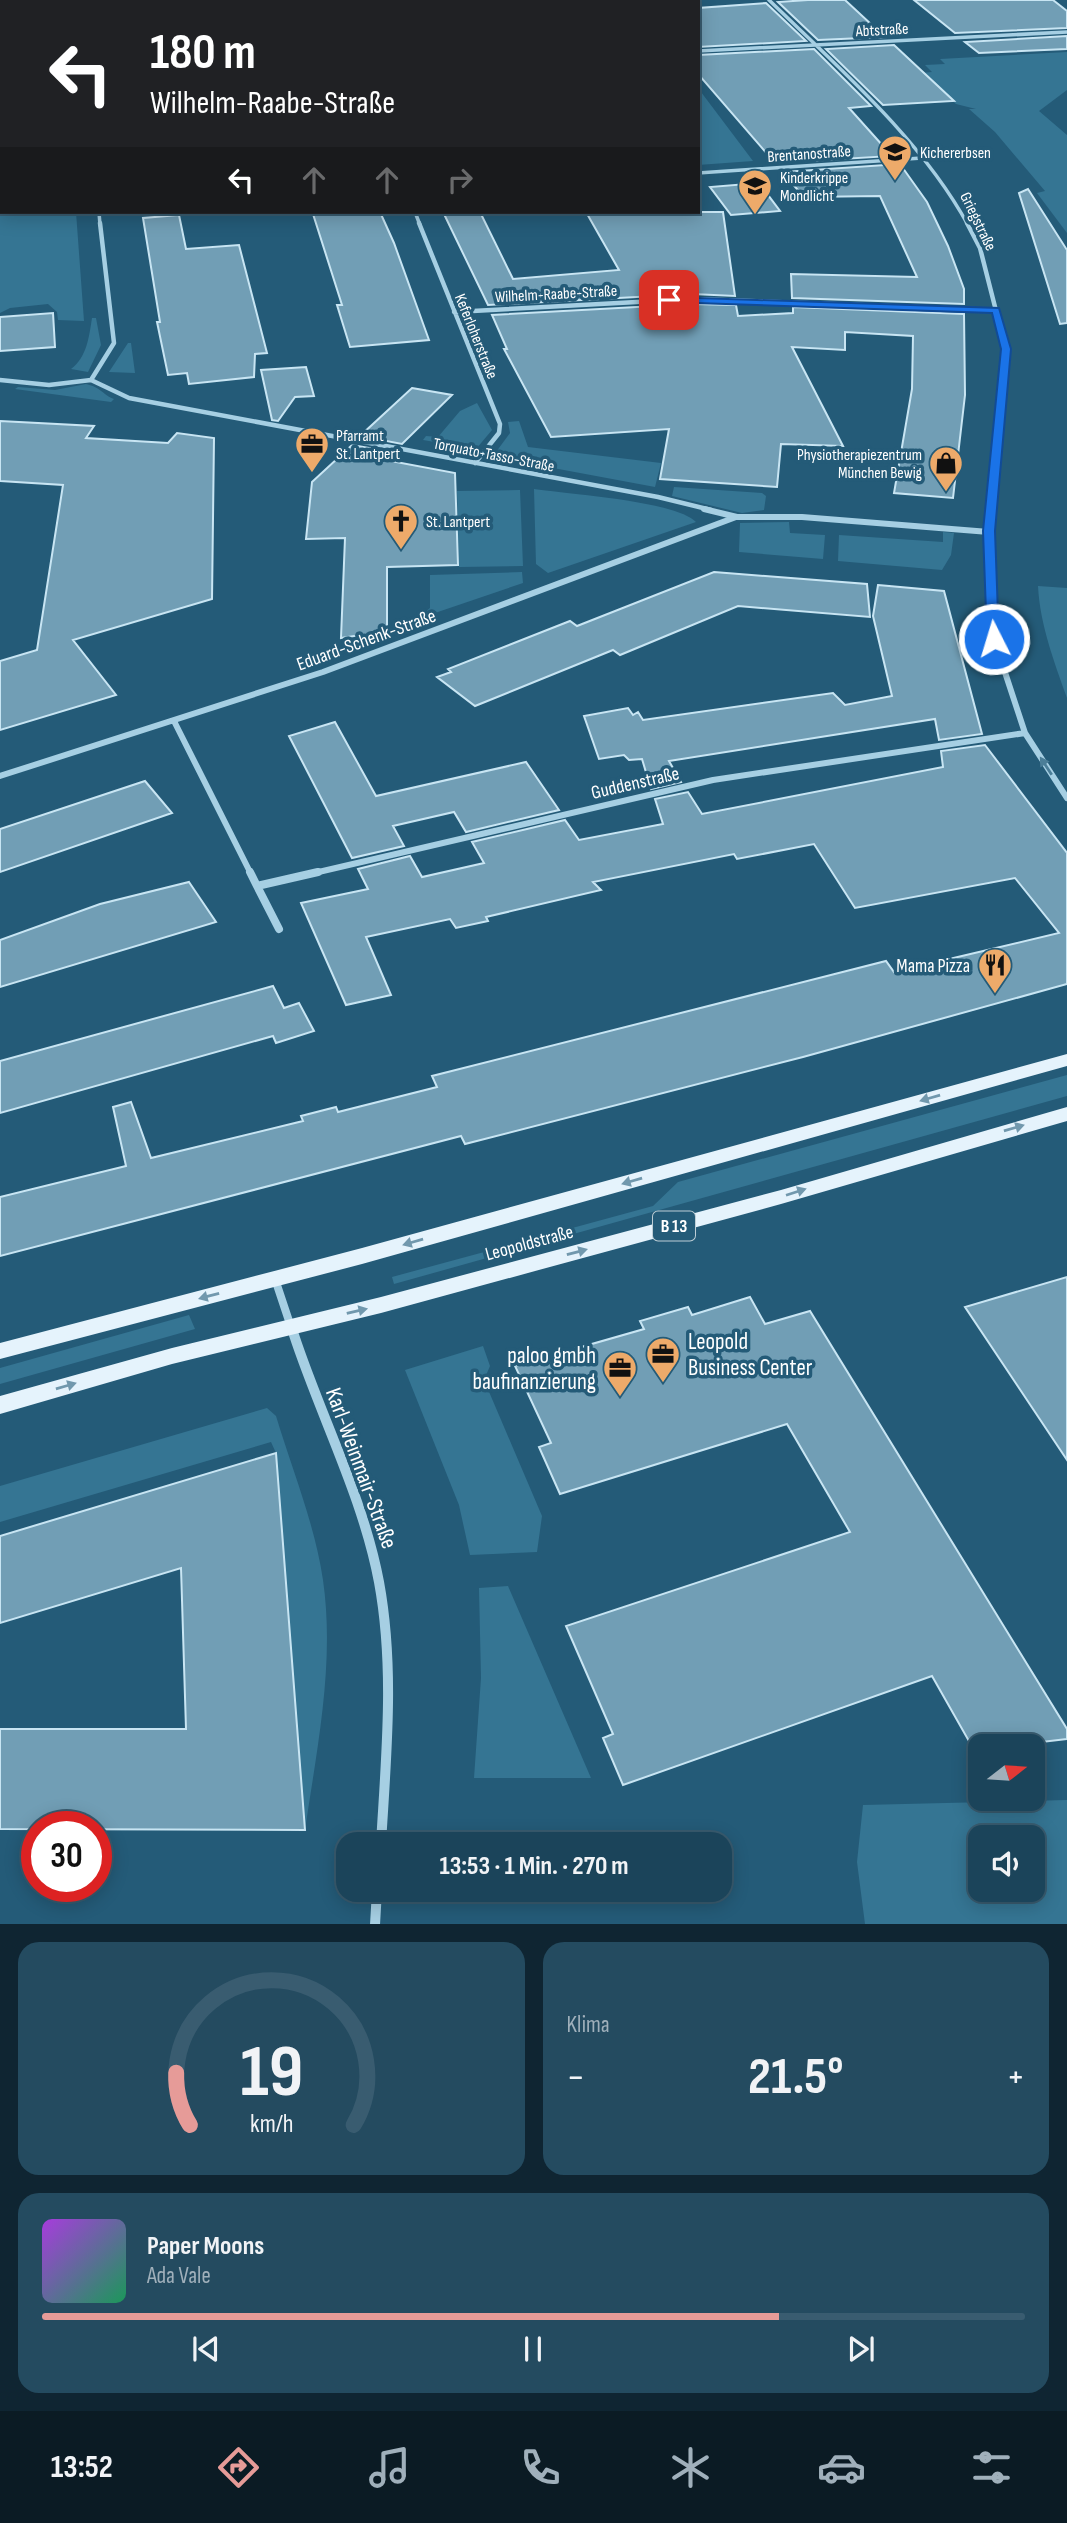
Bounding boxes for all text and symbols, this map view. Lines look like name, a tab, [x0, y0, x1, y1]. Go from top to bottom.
street label: Abtstraße	[854, 20, 909, 41]
text: 180 m	[150, 24, 256, 83]
icon: left	[35, 28, 126, 119]
text: Wilhelm-Raabe-Straße	[150, 84, 395, 123]
school or university icon: Kichererbsen	[876, 133, 914, 182]
street label: Brentanostraße	[767, 142, 851, 167]
place label: Kichererbsen	[920, 144, 991, 163]
icon: left	[222, 161, 260, 199]
icon: ahead	[295, 161, 333, 199]
icon: ahead	[368, 161, 406, 199]
icon: right	[441, 161, 479, 199]
school or university icon: Kinderkrippe Mondlicht	[736, 167, 774, 216]
place label: Kinderkrippe Mondlicht	[780, 169, 848, 206]
street label: Griegstraße	[955, 189, 1000, 254]
pin	[639, 270, 699, 330]
icon: arrive	[650, 281, 688, 319]
street label: Wilhelm-Raabe-Straße	[494, 282, 618, 307]
street label: Keferloherstraße	[450, 291, 501, 382]
office icon: Pfarramt St. Lantpert	[293, 425, 331, 474]
place label: Pfarramt St. Lantpert	[336, 427, 400, 464]
street label: Torquato-Tasso-Straße	[431, 434, 556, 477]
shop icon: Physiotherapiezentrum München Bewig	[927, 444, 965, 493]
place label: Physiotherapiezentrum München Bewig	[797, 446, 922, 483]
church icon: St. Lantpert	[382, 502, 420, 551]
place label: St. Lantpert	[426, 513, 490, 532]
position arrow	[957, 602, 1031, 676]
street label: Eduard-Schenk-Straße	[294, 605, 439, 676]
one-way arrow	[1039, 756, 1052, 775]
street label: Guddenstraße	[589, 762, 682, 805]
restaurant icon: Mama Pizza	[976, 946, 1014, 995]
place label: Mama Pizza	[896, 955, 970, 978]
one-way arrow	[919, 1093, 941, 1104]
one-way arrow	[1004, 1123, 1025, 1133]
one-way arrow	[621, 1176, 643, 1187]
one-way arrow	[786, 1186, 807, 1197]
road number: B 13	[653, 1212, 695, 1240]
street label: Leopoldstraße	[483, 1221, 576, 1266]
one-way arrow	[402, 1237, 424, 1248]
one-way arrow	[566, 1246, 588, 1257]
one-way arrow	[197, 1291, 219, 1302]
one-way arrow	[346, 1305, 368, 1316]
place label: Leopold Business Center	[688, 1328, 813, 1382]
office icon: Leopold Business Center	[644, 1335, 682, 1384]
place label: paloo gmbh baufinanzierung	[472, 1342, 596, 1396]
office icon: paloo gmbh baufinanzierung	[601, 1349, 639, 1398]
one-way arrow	[55, 1381, 76, 1391]
street label: Karl-Weinmair-Straße	[319, 1384, 403, 1553]
north arrow	[968, 1734, 1045, 1811]
map controls	[968, 1734, 1045, 1902]
speed limit sign: 30	[21, 1811, 112, 1902]
button: sound	[968, 1825, 1045, 1902]
text: 13:53 · 1 Min. · 270 m	[439, 1851, 629, 1882]
text: Klima	[567, 2011, 610, 2039]
text: 19	[240, 2029, 303, 2117]
text: 21.5°	[748, 2046, 843, 2109]
text: −	[567, 2055, 585, 2100]
text: +	[1006, 2055, 1025, 2100]
text: km/h	[250, 2108, 293, 2139]
text: Paper Moons	[147, 2231, 264, 2262]
text: Ada Vale	[147, 2262, 211, 2290]
icon: previous	[187, 2330, 225, 2368]
icon: pause	[514, 2330, 552, 2368]
icon: next	[842, 2330, 880, 2368]
icon: directions	[214, 2443, 263, 2492]
icon: music	[365, 2443, 414, 2492]
icon: phone	[516, 2443, 565, 2492]
icon: climate	[666, 2443, 715, 2492]
icon: car	[817, 2443, 866, 2492]
icon: filters	[967, 2443, 1016, 2492]
text: 13:52	[51, 2448, 113, 2487]

